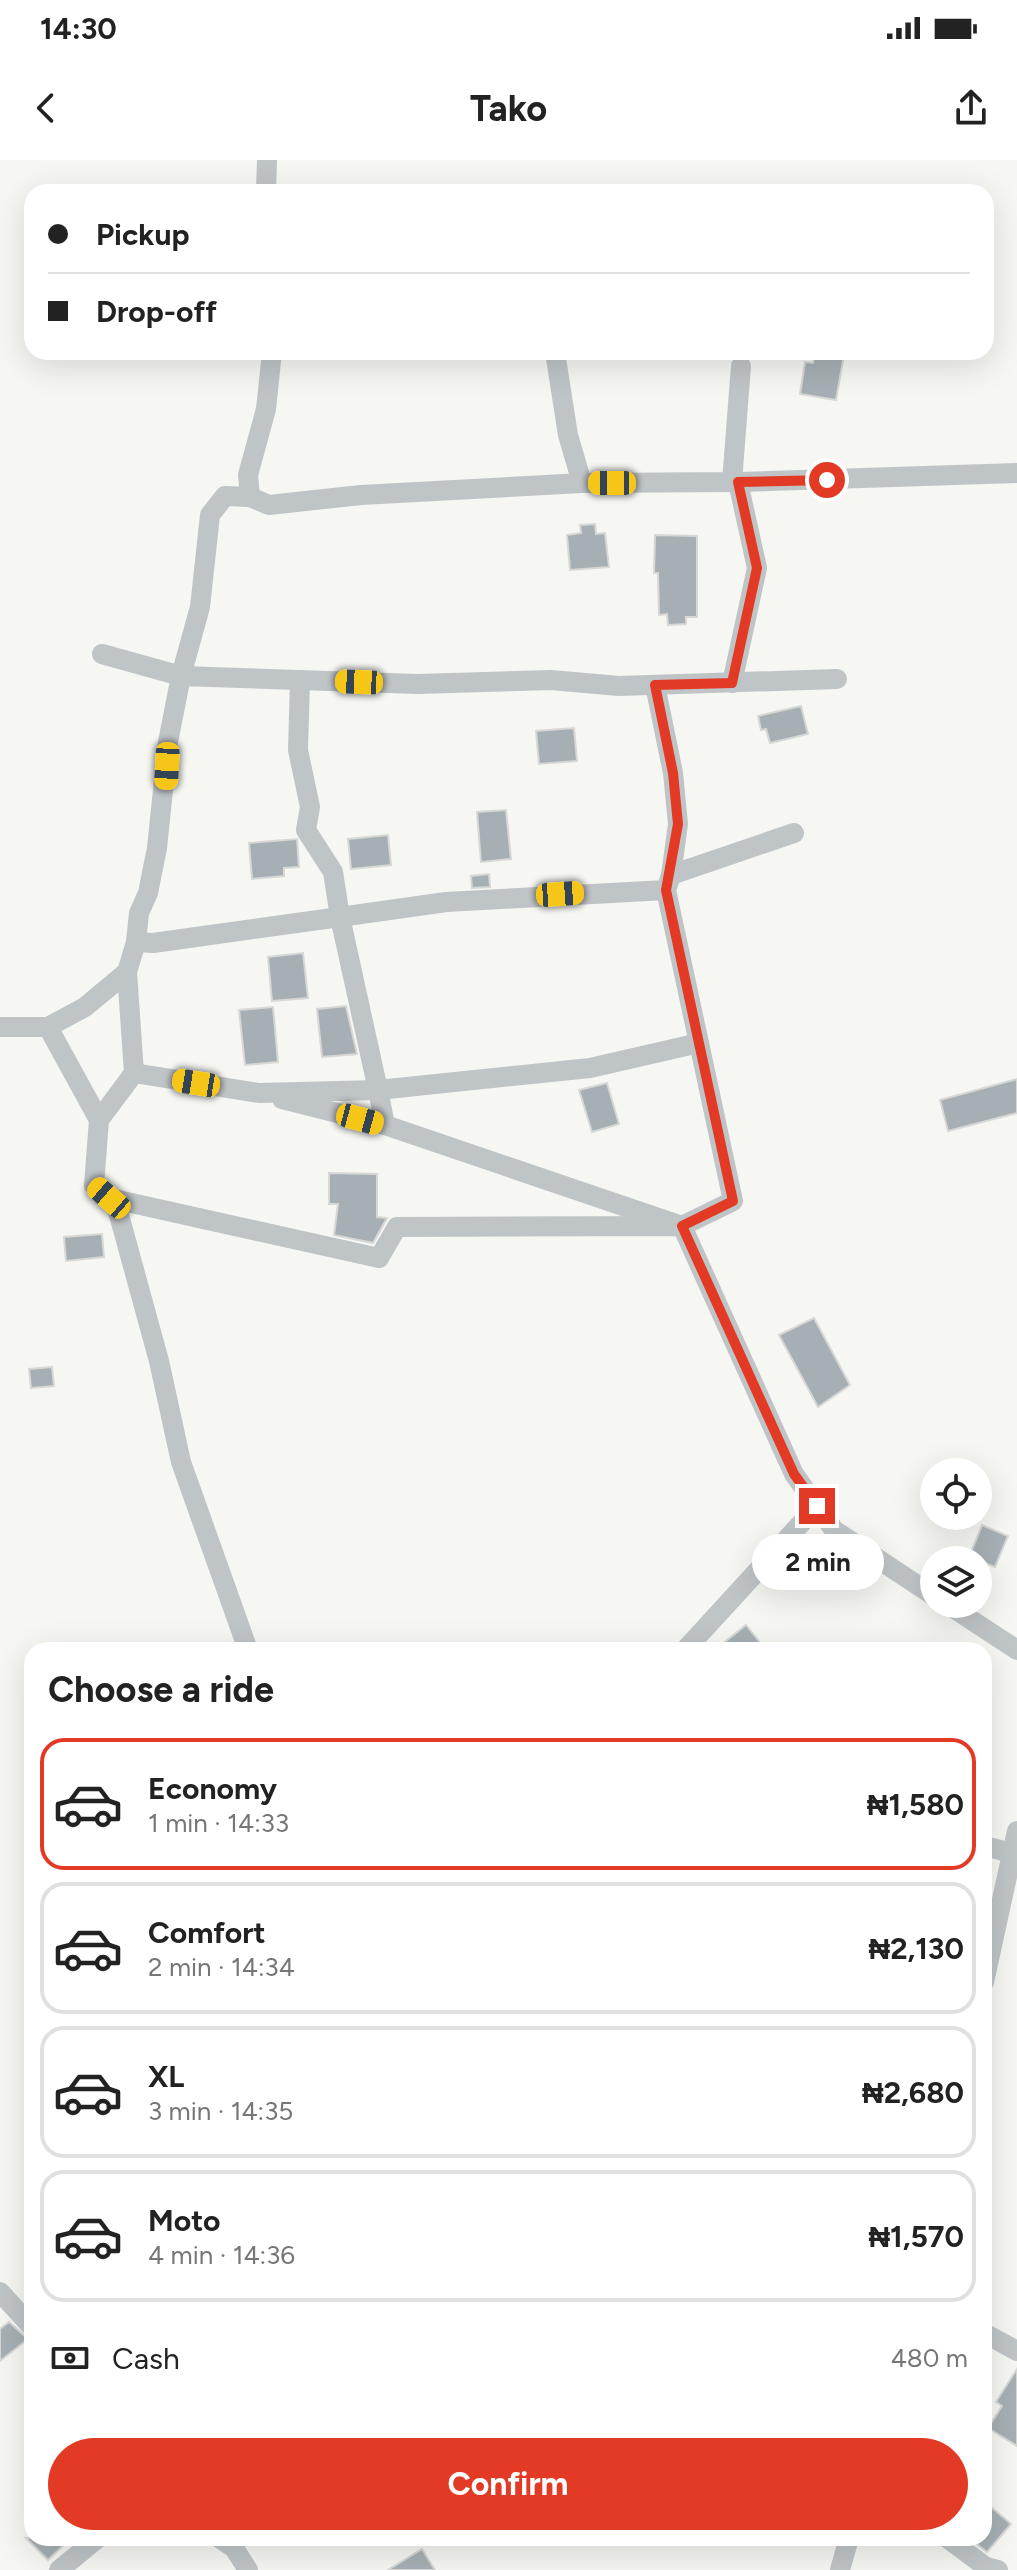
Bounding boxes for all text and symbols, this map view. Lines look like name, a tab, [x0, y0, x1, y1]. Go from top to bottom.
text: 14:30	[40, 10, 117, 47]
icon: back	[24, 86, 68, 130]
icon: share	[949, 86, 993, 130]
text: Tako	[470, 87, 547, 130]
text: Pickup	[96, 216, 190, 253]
text: Drop-off	[96, 293, 217, 330]
route start	[809, 462, 845, 498]
car	[588, 471, 636, 495]
car	[335, 669, 383, 695]
car	[154, 741, 180, 791]
car	[535, 880, 585, 908]
car	[170, 1067, 222, 1099]
car	[334, 1101, 386, 1137]
car	[83, 1173, 135, 1223]
map controls	[920, 1458, 992, 1618]
button: locate	[920, 1458, 992, 1530]
route end	[799, 1488, 835, 1524]
callout: 2 min	[751, 1534, 883, 1590]
text: 2 min	[785, 1546, 851, 1578]
button: layers	[920, 1546, 992, 1618]
text: Choose a ride	[48, 1668, 274, 1711]
icon: car	[52, 1768, 124, 1840]
text: Economy	[148, 1770, 277, 1807]
text: ₦1,580	[867, 1786, 964, 1823]
text: 1 min · 14:33	[148, 1807, 289, 1839]
icon: car	[52, 1912, 124, 1984]
text: Comfort	[148, 1914, 266, 1951]
text: ₦2,130	[868, 1930, 964, 1967]
text: 2 min · 14:34	[148, 1951, 295, 1983]
icon: car	[52, 2056, 124, 2128]
text: XL	[148, 2058, 184, 2095]
text: ₦2,680	[862, 2074, 964, 2111]
text: 3 min · 14:35	[148, 2095, 293, 2127]
icon: car	[52, 2200, 124, 2272]
text: Moto	[148, 2202, 220, 2239]
text: ₦1,570	[868, 2218, 964, 2255]
text: 4 min · 14:36	[148, 2239, 295, 2271]
icon: cash	[48, 2336, 92, 2380]
text: Cash	[112, 2340, 180, 2377]
text: 480 m	[891, 2342, 968, 2374]
button: Confirm	[48, 2438, 968, 2530]

